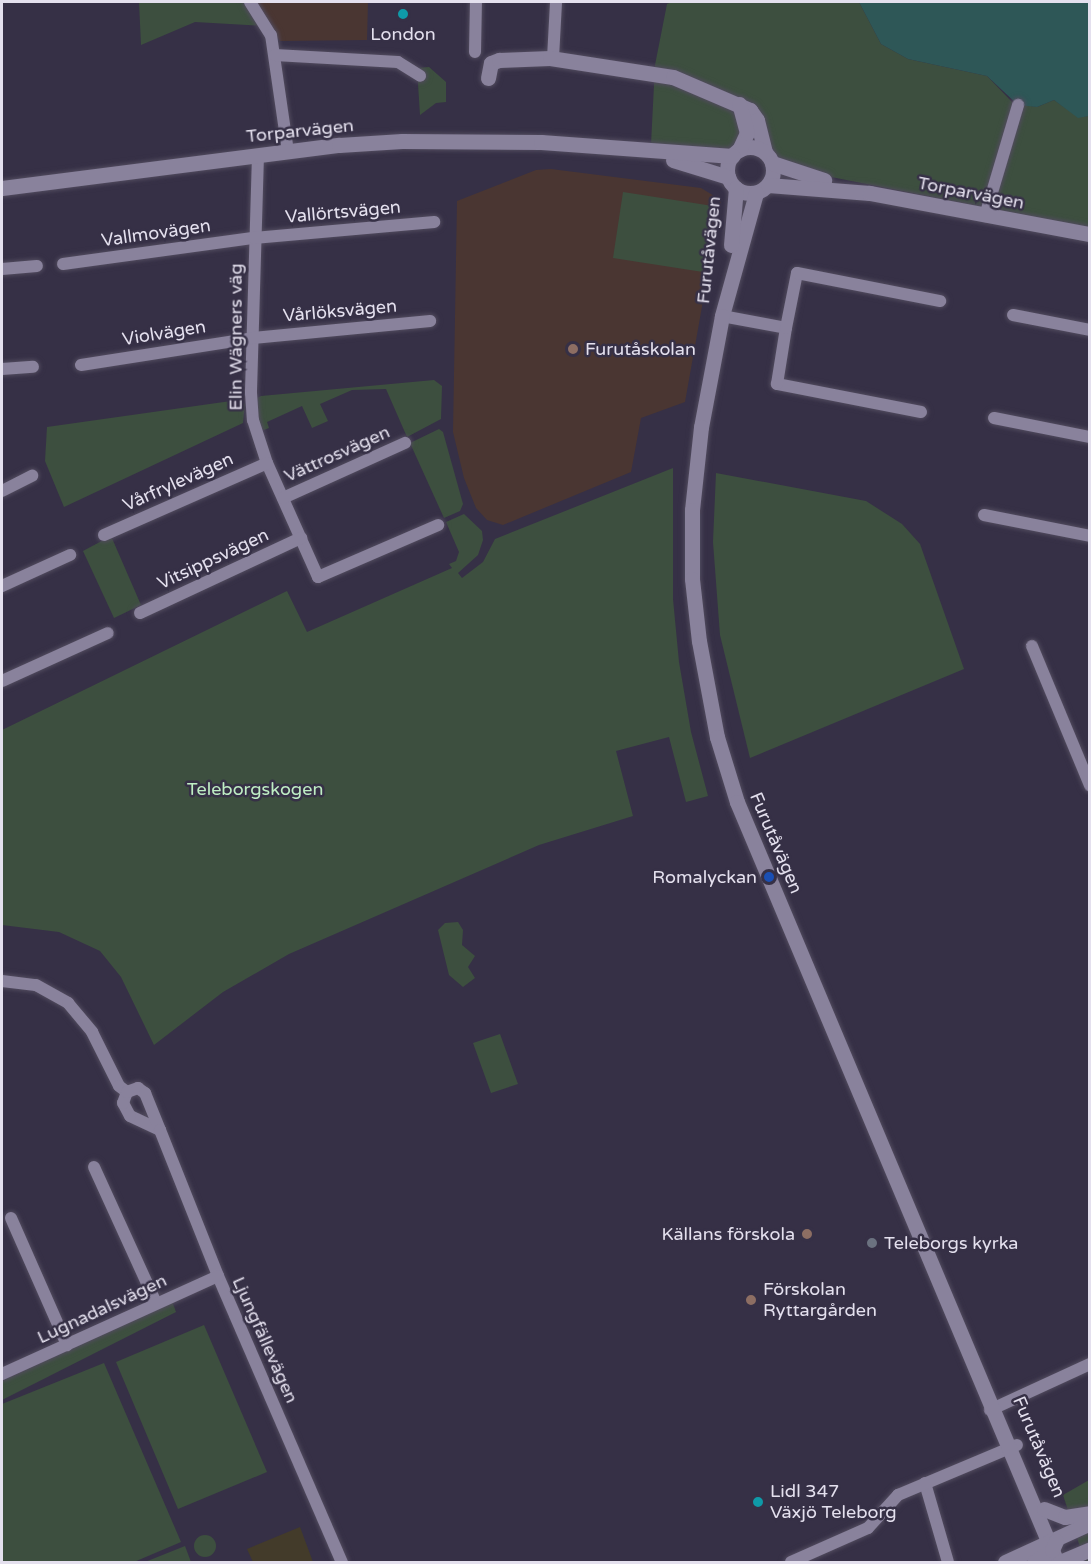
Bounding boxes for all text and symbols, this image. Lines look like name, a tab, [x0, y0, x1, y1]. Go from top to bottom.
marker: London	[396, 7, 410, 21]
place label: London	[370, 23, 436, 45]
street label: Torparvägen	[245, 115, 355, 147]
street label: Torparvägen	[916, 172, 1026, 214]
street label: Furutåvägen	[693, 195, 725, 305]
street label: Vallörtsvägen	[284, 196, 402, 228]
street label: Vallmovägen	[100, 215, 212, 251]
street label: Elin Wägners väg	[225, 263, 247, 411]
street label: Vårlöksvägen	[282, 295, 398, 327]
street label: Violvägen	[121, 316, 207, 350]
place label: Furutåskolan	[585, 338, 696, 360]
marker: Furutåskolan	[566, 342, 580, 356]
street label: Vättrosvägen	[281, 421, 393, 487]
street label: Vårfrylevägen	[119, 448, 237, 516]
street label: Vitsippsvägen	[154, 524, 272, 594]
park label: Teleborgskogen	[187, 778, 323, 800]
street label: Furutåvägen	[745, 789, 807, 897]
place label: Romalyckan	[652, 866, 757, 888]
marker: Romalyckan	[762, 870, 776, 884]
place label: Källans förskola	[661, 1223, 795, 1245]
marker: Källans förskola	[800, 1227, 814, 1241]
place label: Teleborgs kyrka	[884, 1232, 1018, 1254]
marker: Teleborgs kyrka	[865, 1236, 879, 1250]
street label: Lugnadalsvägen	[34, 1270, 170, 1348]
street label: Ljungfällevägen	[227, 1273, 303, 1407]
place label: Förskolan Ryttargården	[763, 1279, 877, 1322]
marker: Förskolan Ryttargården	[744, 1293, 758, 1307]
street label: Furutåvägen	[1008, 1393, 1070, 1501]
place label: Lidl 347 Växjö Teleborg	[770, 1481, 897, 1524]
marker: Lidl 347 Växjö Teleborg	[751, 1495, 765, 1509]

